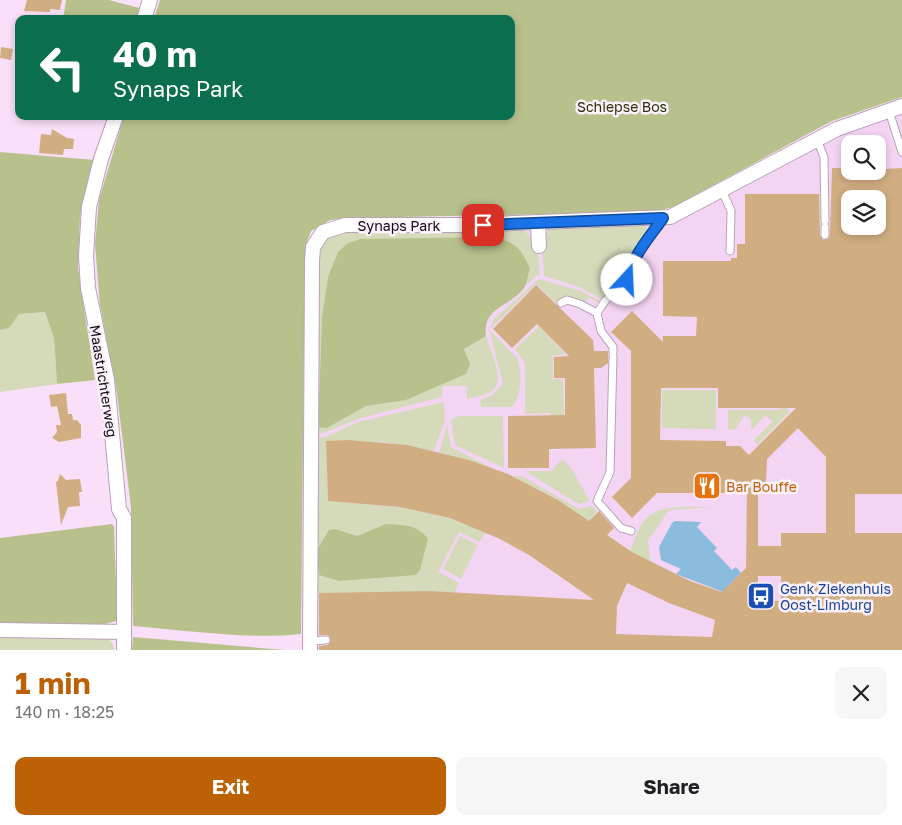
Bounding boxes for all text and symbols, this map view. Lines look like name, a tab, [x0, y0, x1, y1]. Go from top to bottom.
text: 40 m	[113, 33, 197, 75]
icon: left	[30, 35, 95, 100]
text: Synaps Park	[113, 75, 243, 102]
park label: Schiepse Bos	[577, 98, 667, 115]
map controls	[841, 135, 886, 235]
button: search	[841, 135, 886, 180]
button: layers	[841, 190, 886, 235]
pin	[462, 204, 504, 246]
icon: arrive	[469, 211, 497, 239]
street label: Synaps Park	[357, 217, 441, 234]
position arrow	[600, 253, 652, 305]
street label: Maastrichterweg	[87, 324, 121, 438]
restaurant icon: Bar Bouffe	[692, 471, 722, 501]
place label: Bar Bouffe	[726, 478, 797, 495]
place label: Genk Ziekenhuis Oost-Limburg	[780, 580, 891, 613]
bus stop icon: Genk Ziekenhuis Oost-Limburg	[746, 581, 776, 611]
text: 1 min	[15, 665, 91, 701]
button: close	[835, 667, 887, 719]
text: 140 m · 18:25	[15, 702, 114, 722]
button: Exit	[15, 757, 446, 815]
button: Share	[456, 757, 887, 815]

